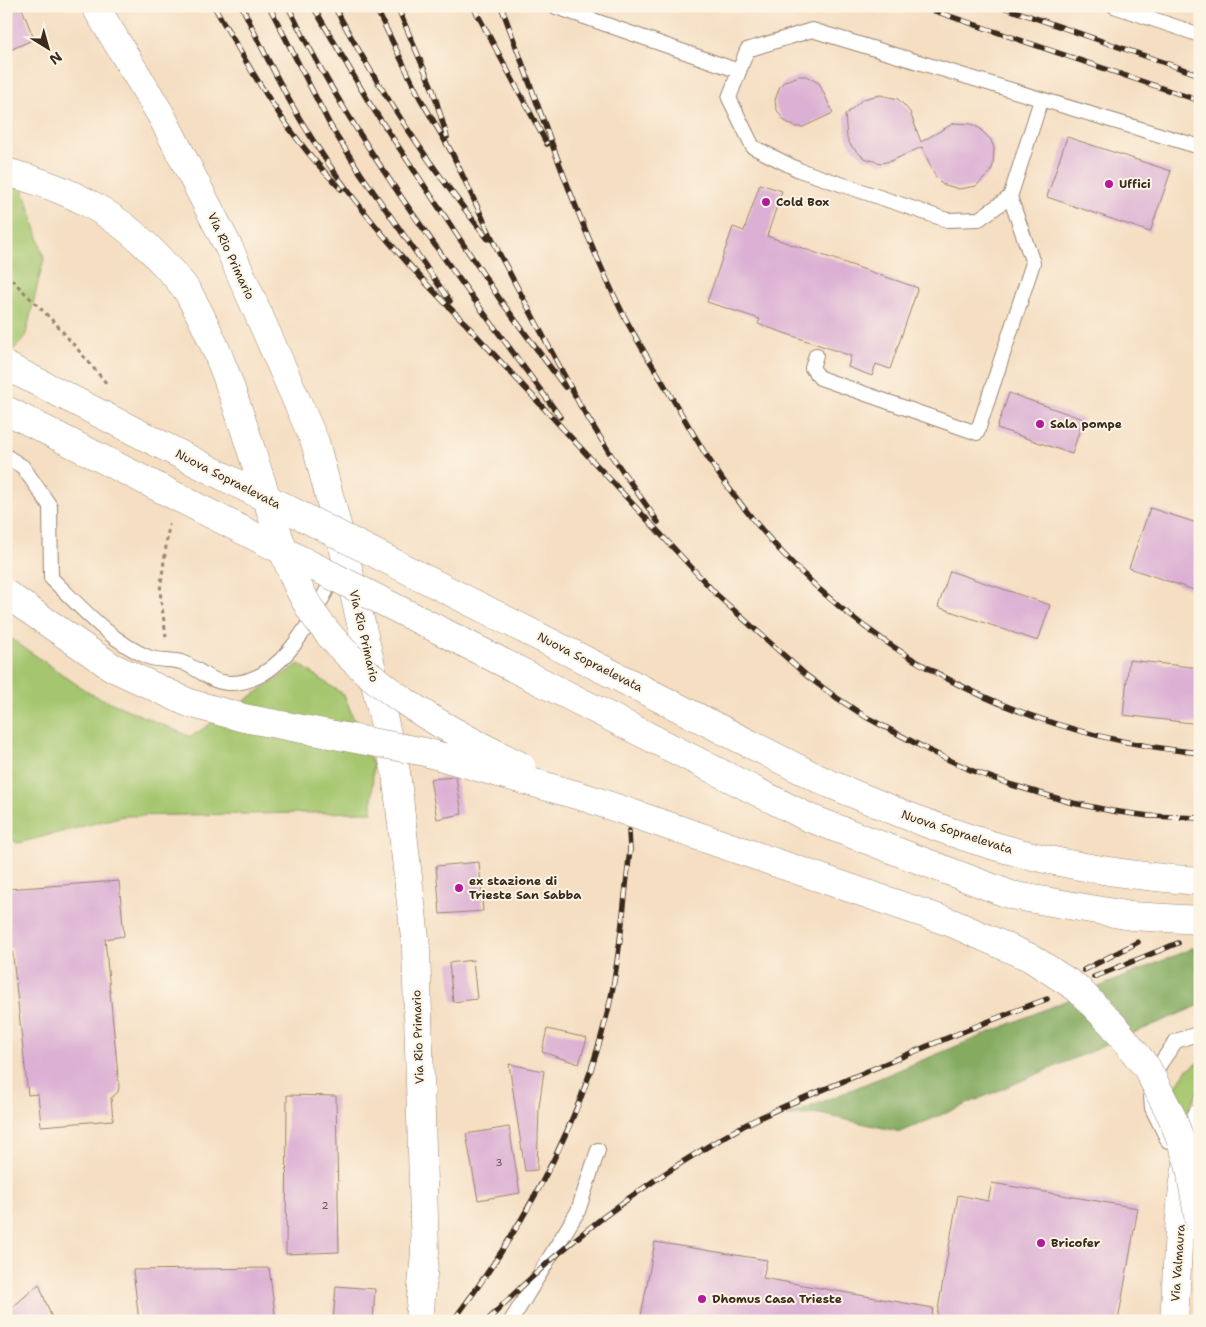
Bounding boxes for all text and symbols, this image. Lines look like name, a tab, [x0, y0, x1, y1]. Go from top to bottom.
north arrow	[22, 22, 72, 72]
text: N	[46, 48, 66, 69]
place label: Uffici	[1119, 176, 1151, 192]
marker: Uffici	[1103, 178, 1115, 190]
place label: Cold Box	[776, 194, 829, 210]
marker: Cold Box	[760, 196, 772, 208]
street label: Via Rio Primario	[204, 210, 258, 302]
place label: Sala pompe	[1050, 416, 1122, 432]
marker: Sala pompe	[1034, 418, 1046, 430]
street label: Nuova Sopraelevata	[173, 446, 284, 513]
street label: Via Rio Primario	[346, 588, 382, 684]
street label: Nuova Sopraelevata	[535, 629, 646, 696]
street label: Nuova Sopraelevata	[899, 806, 1015, 858]
place label: ex stazione di Trieste San Sabba	[469, 873, 582, 903]
marker: ex stazione di Trieste San Sabba	[453, 882, 465, 894]
street label: Via Rio Primario	[408, 990, 428, 1084]
house number: 3	[496, 1156, 503, 1169]
house number: 2	[322, 1199, 329, 1212]
street label: Via Valmaura	[1167, 1223, 1189, 1302]
place label: Bricofer	[1051, 1235, 1101, 1251]
marker: Bricofer	[1035, 1237, 1047, 1249]
place label: Dhomus Casa Trieste	[712, 1291, 842, 1307]
marker: Dhomus Casa Trieste	[696, 1293, 708, 1305]

